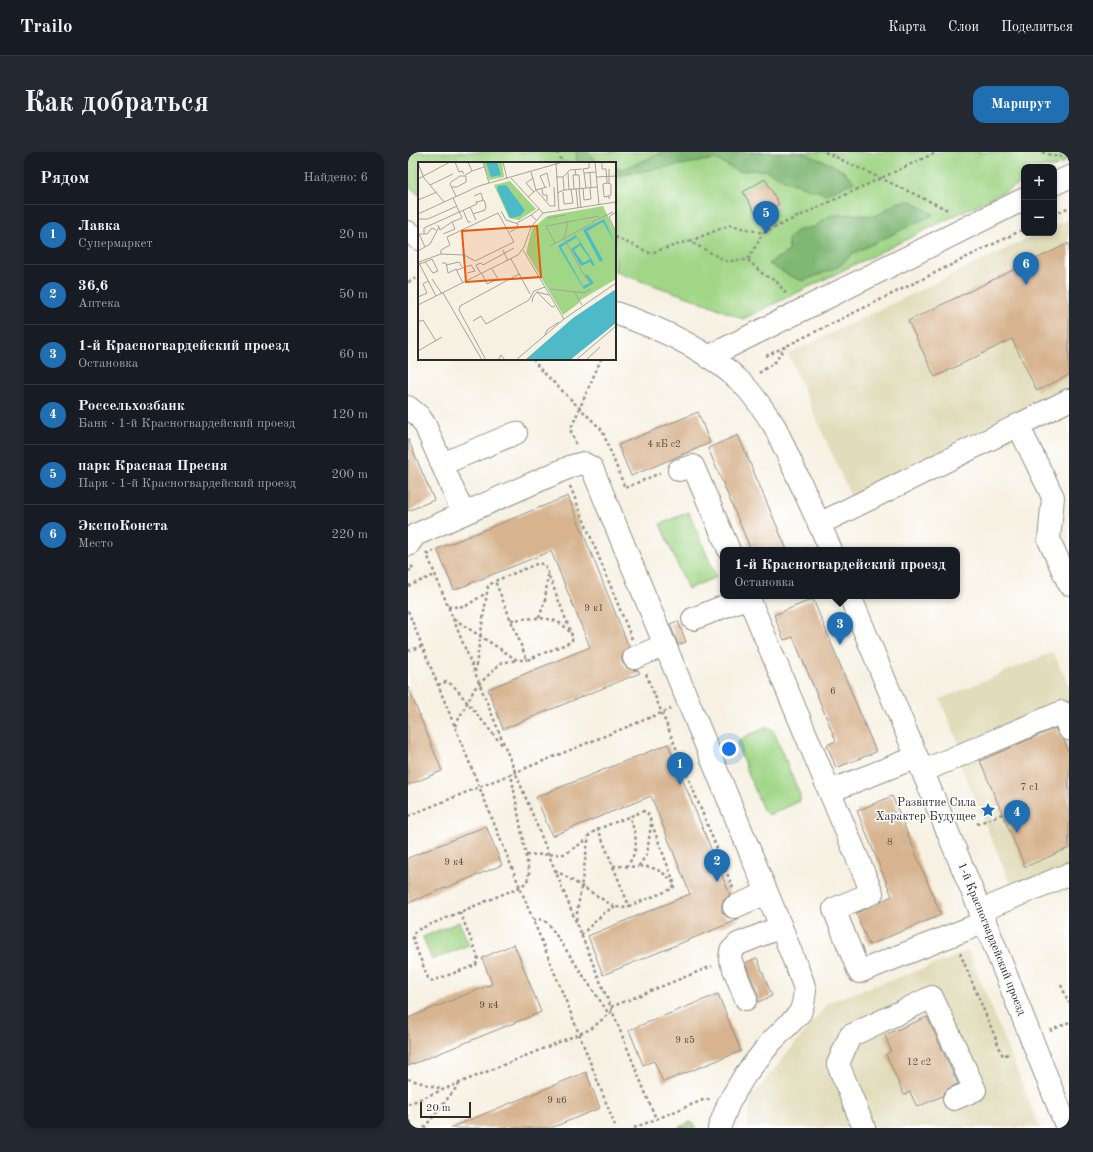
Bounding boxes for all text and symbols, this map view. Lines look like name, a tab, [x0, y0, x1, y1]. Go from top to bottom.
text: Trailo	[20, 18, 73, 37]
text: Карта	[888, 20, 926, 34]
text: Слои	[948, 20, 979, 34]
text: Поделиться	[1001, 20, 1073, 34]
button: Маршрут	[973, 86, 1069, 123]
text: Как добраться	[24, 90, 209, 118]
inset map	[418, 162, 616, 360]
map controls	[1021, 164, 1057, 236]
button: +	[1021, 164, 1057, 200]
text: Рядом	[40, 170, 89, 187]
text: Найдено: 6	[304, 171, 368, 184]
button: −	[1021, 200, 1057, 236]
pin: 5	[753, 201, 779, 234]
text: Лавка	[78, 219, 120, 234]
text: 1	[49, 228, 57, 241]
text: 20 m	[339, 228, 368, 241]
text: Супермаркет	[78, 237, 153, 250]
pin: 6	[1013, 252, 1039, 285]
text: 36,6	[78, 279, 108, 294]
text: 2	[49, 288, 57, 301]
text: 50 m	[339, 288, 368, 301]
text: Аптека	[78, 297, 120, 310]
text: 1-й Красногвардейский проезд	[78, 339, 289, 354]
text: 3	[49, 348, 57, 361]
text: 60 m	[339, 348, 368, 361]
text: Остановка	[78, 357, 138, 370]
text: Россельхозбанк	[78, 399, 185, 414]
text: 4	[49, 408, 57, 421]
text: 120 m	[331, 408, 368, 421]
text: Банк · 1-й Красногвардейский проезд	[78, 417, 295, 430]
house number: 4 кБ с2	[647, 439, 681, 449]
text: парк Красная Пресня	[78, 459, 227, 474]
text: 5	[49, 468, 57, 481]
text: 200 m	[331, 468, 368, 481]
text: Парк · 1-й Красногвардейский проезд	[78, 477, 296, 490]
text: ЭкспоКонста	[78, 519, 168, 534]
text: 6	[49, 528, 57, 541]
text: 220 m	[331, 528, 368, 541]
text: Место	[78, 537, 113, 550]
popup	[720, 547, 960, 599]
text: 1-й Красногвардейский проезд	[734, 558, 946, 573]
text: Остановка	[734, 576, 794, 589]
house number: 9 к1	[584, 603, 604, 613]
pin: 3	[827, 612, 853, 645]
house number: 6	[830, 686, 836, 696]
your location	[719, 739, 739, 759]
pin: 1	[667, 752, 693, 785]
house number: 7 с1	[1021, 782, 1039, 792]
place label: Развитие Сила Характер Будущее	[875, 797, 976, 823]
pin: 4	[1004, 800, 1030, 833]
place icon: Развитие Сила Характер Будущее	[979, 801, 997, 819]
house number: 8	[887, 837, 893, 847]
pin: 2	[704, 849, 730, 882]
house number: 9 к4	[444, 857, 464, 867]
street label: 1-й Красногвардейский проезд	[955, 861, 1028, 1017]
house number: 9 к4	[479, 1000, 499, 1010]
house number: 9 к5	[675, 1035, 695, 1045]
house number: 12 с2	[907, 1057, 931, 1067]
house number: 9 к6	[547, 1095, 567, 1105]
scale bar	[420, 1100, 471, 1119]
text: 20 m	[426, 1103, 451, 1114]

